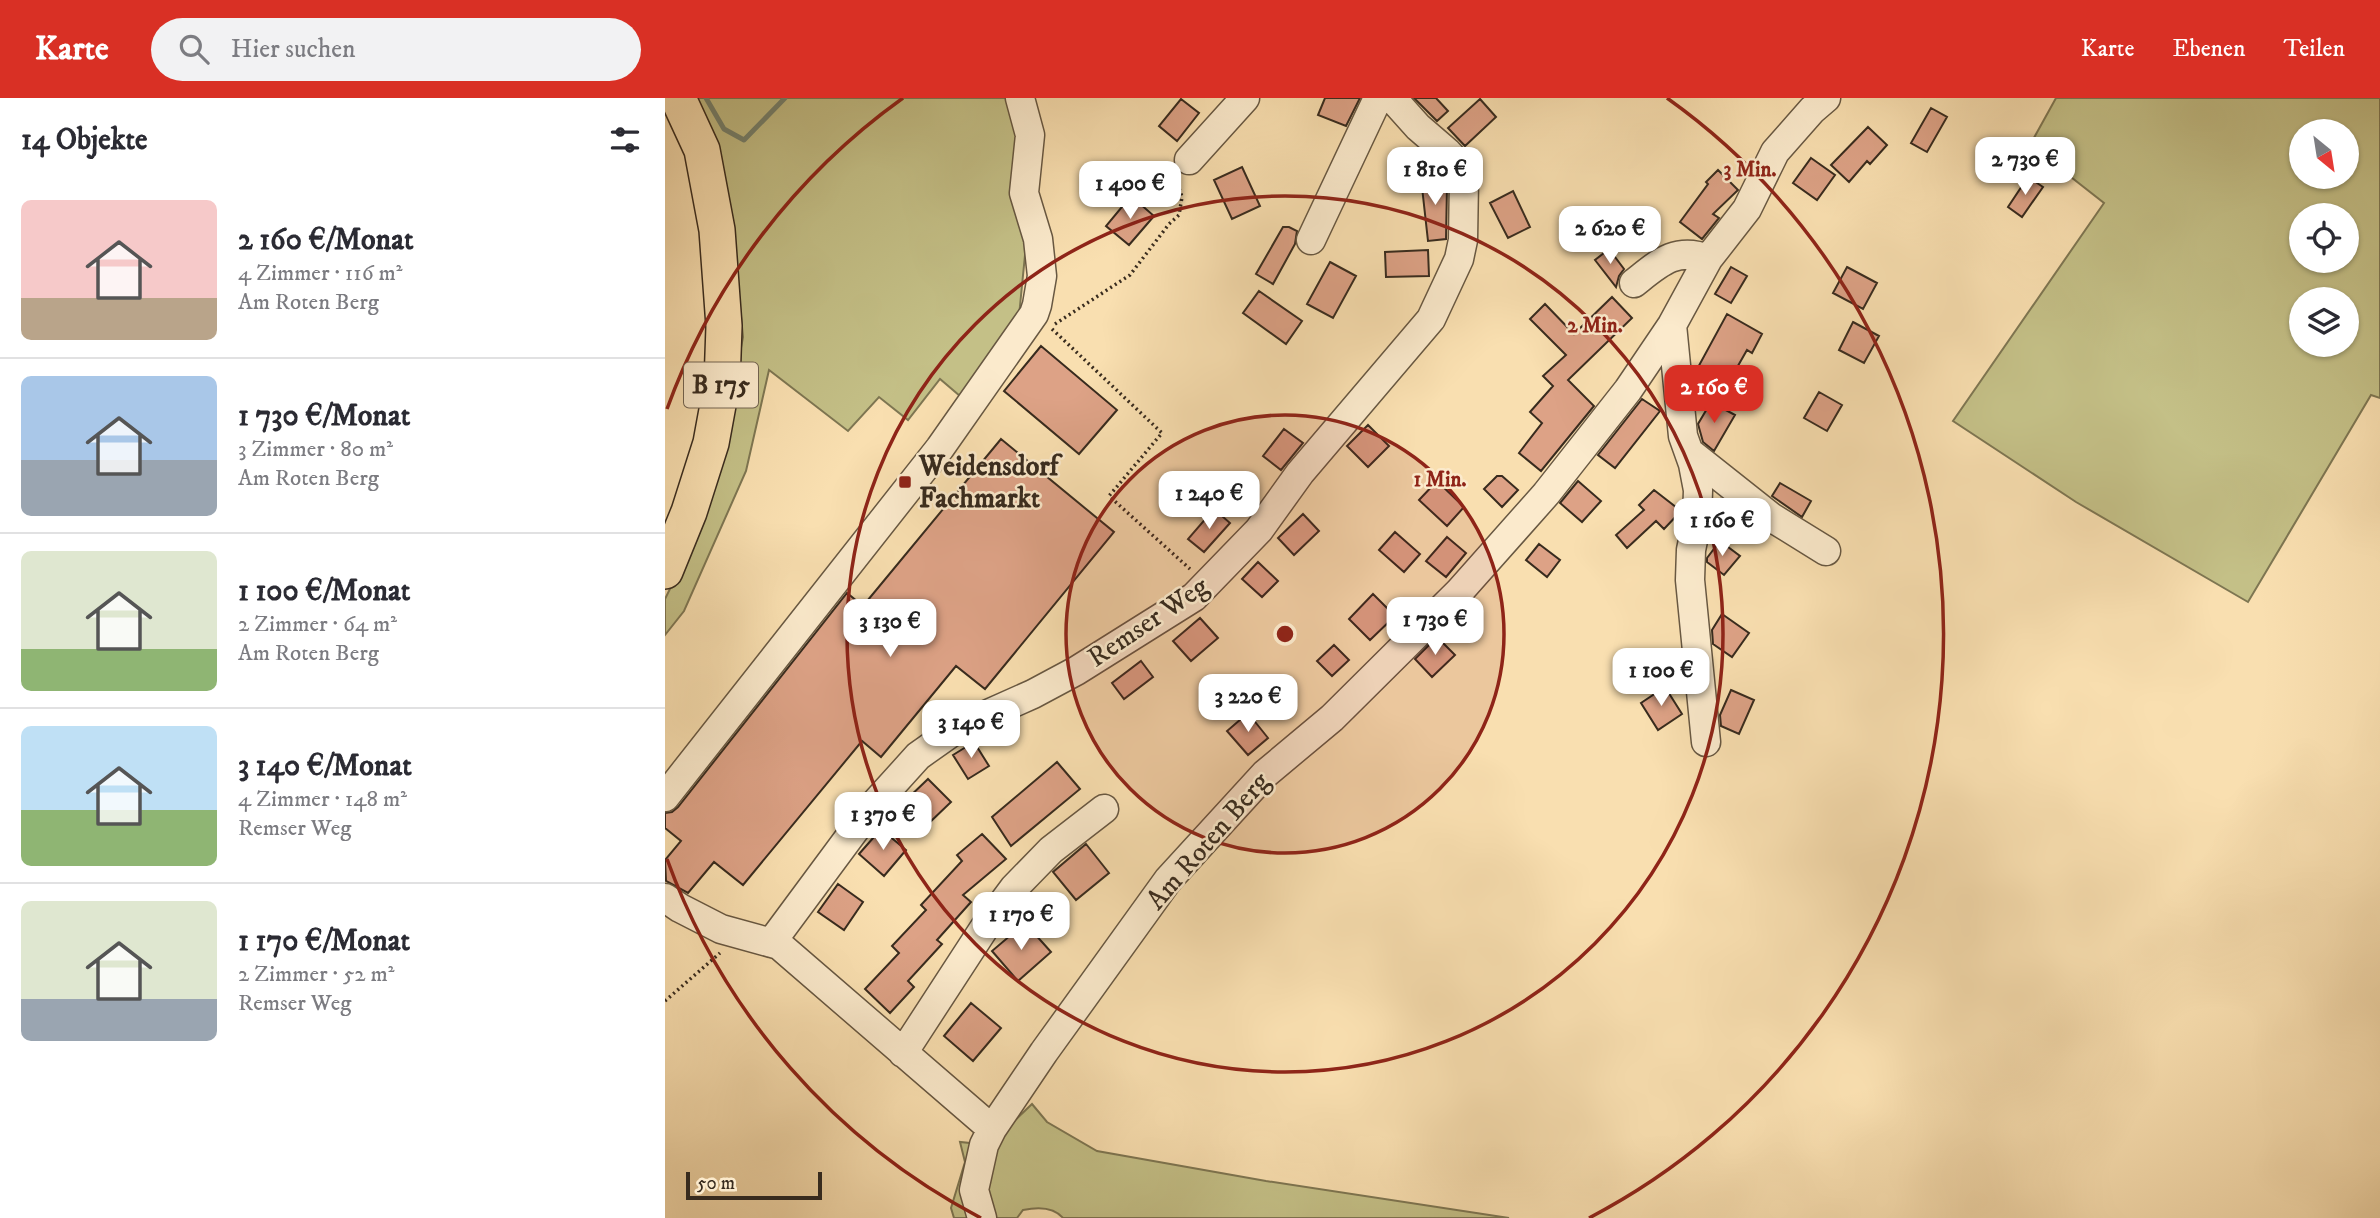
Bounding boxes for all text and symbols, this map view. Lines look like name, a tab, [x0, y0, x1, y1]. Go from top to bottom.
search box	[151, 18, 641, 81]
text: Karte	[35, 29, 109, 70]
icon: search	[175, 30, 213, 68]
text: Hier suchen	[231, 33, 356, 66]
text: Karte	[2081, 34, 2134, 64]
text: Ebenen	[2172, 34, 2246, 64]
text: Teilen	[2284, 34, 2345, 64]
north arrow	[2289, 119, 2359, 189]
map controls	[2289, 119, 2359, 357]
icon: filters	[606, 121, 644, 159]
text: 14 Objekte	[21, 122, 147, 159]
pin: 2 730 €	[1960, 138, 2090, 197]
text: 2 730 €	[1991, 145, 2059, 174]
pin: 1 810 €	[1370, 148, 1500, 207]
text: 1 810 €	[1403, 155, 1467, 184]
text: 3 Min.	[1724, 157, 1776, 183]
pin: 1 400 €	[1065, 162, 1195, 221]
text: 1 400 €	[1095, 169, 1165, 198]
button: locate	[2289, 203, 2359, 273]
pin: 2 620 €	[1545, 206, 1675, 266]
text: 2 620 €	[1575, 214, 1645, 243]
text: 2 160 €/Monat	[238, 222, 414, 259]
icon: home	[77, 228, 161, 312]
text: 4 Zimmer · 116 m²	[238, 259, 403, 288]
button: layers	[2289, 287, 2359, 357]
text: Am Roten Berg	[238, 288, 379, 317]
text: 2 Min.	[1567, 313, 1623, 339]
road number: B 175	[684, 362, 758, 408]
pin: 2 160 €	[1649, 366, 1779, 425]
text: 2 160 €	[1680, 373, 1748, 402]
text: 1 730 €/Monat	[238, 398, 410, 435]
icon: home	[77, 404, 161, 488]
text: 3 Zimmer · 80 m²	[238, 435, 393, 464]
place label: Weidensdorf Fachmarkt	[918, 449, 1064, 516]
text: Am Roten Berg	[238, 464, 379, 493]
text: 1 Min.	[1414, 467, 1466, 493]
pin: 1 240 €	[1144, 472, 1274, 531]
marker: Weidensdorf Fachmarkt	[897, 474, 913, 490]
text: 1 240 €	[1175, 479, 1243, 508]
pin: 1 160 €	[1657, 498, 1787, 558]
text: 1 160 €	[1690, 506, 1754, 535]
street label: Remser Weg	[1081, 569, 1215, 675]
text: 1 100 €/Monat	[238, 573, 410, 610]
icon: home	[77, 579, 161, 663]
pin: 1 730 €	[1370, 598, 1500, 657]
pin: 3 130 €	[825, 600, 955, 659]
text: 1 730 €	[1403, 605, 1467, 634]
text: 3 130 €	[859, 607, 921, 636]
text: 2 Zimmer · 64 m²	[238, 610, 397, 639]
centre of rings	[1273, 622, 1297, 646]
text: Am Roten Berg	[238, 639, 379, 668]
pin: 1 100 €	[1596, 648, 1726, 708]
text: 1 100 €	[1629, 656, 1693, 685]
pin: 3 220 €	[1183, 674, 1313, 734]
text: 3 220 €	[1215, 682, 1281, 711]
pin: 3 140 €	[906, 700, 1036, 760]
text: 3 140 €	[938, 708, 1004, 737]
text: 3 140 €/Monat	[238, 748, 412, 785]
icon: home	[77, 754, 161, 838]
street label: Am Roten Berg	[1139, 765, 1278, 917]
text: 4 Zimmer · 148 m²	[238, 785, 407, 814]
pin: 1 370 €	[818, 792, 948, 852]
text: 1 370 €	[851, 800, 915, 829]
text: Remser Weg	[238, 814, 351, 843]
pin: 1 170 €	[956, 892, 1086, 952]
text: 1 170 €	[989, 900, 1053, 929]
text: 1 170 €/Monat	[238, 923, 410, 960]
icon: home	[77, 929, 161, 1013]
text: 2 Zimmer · 52 m²	[238, 960, 395, 989]
text: Remser Weg	[238, 989, 351, 1018]
scale bar	[686, 1169, 823, 1201]
text: 50 m	[697, 1172, 735, 1195]

